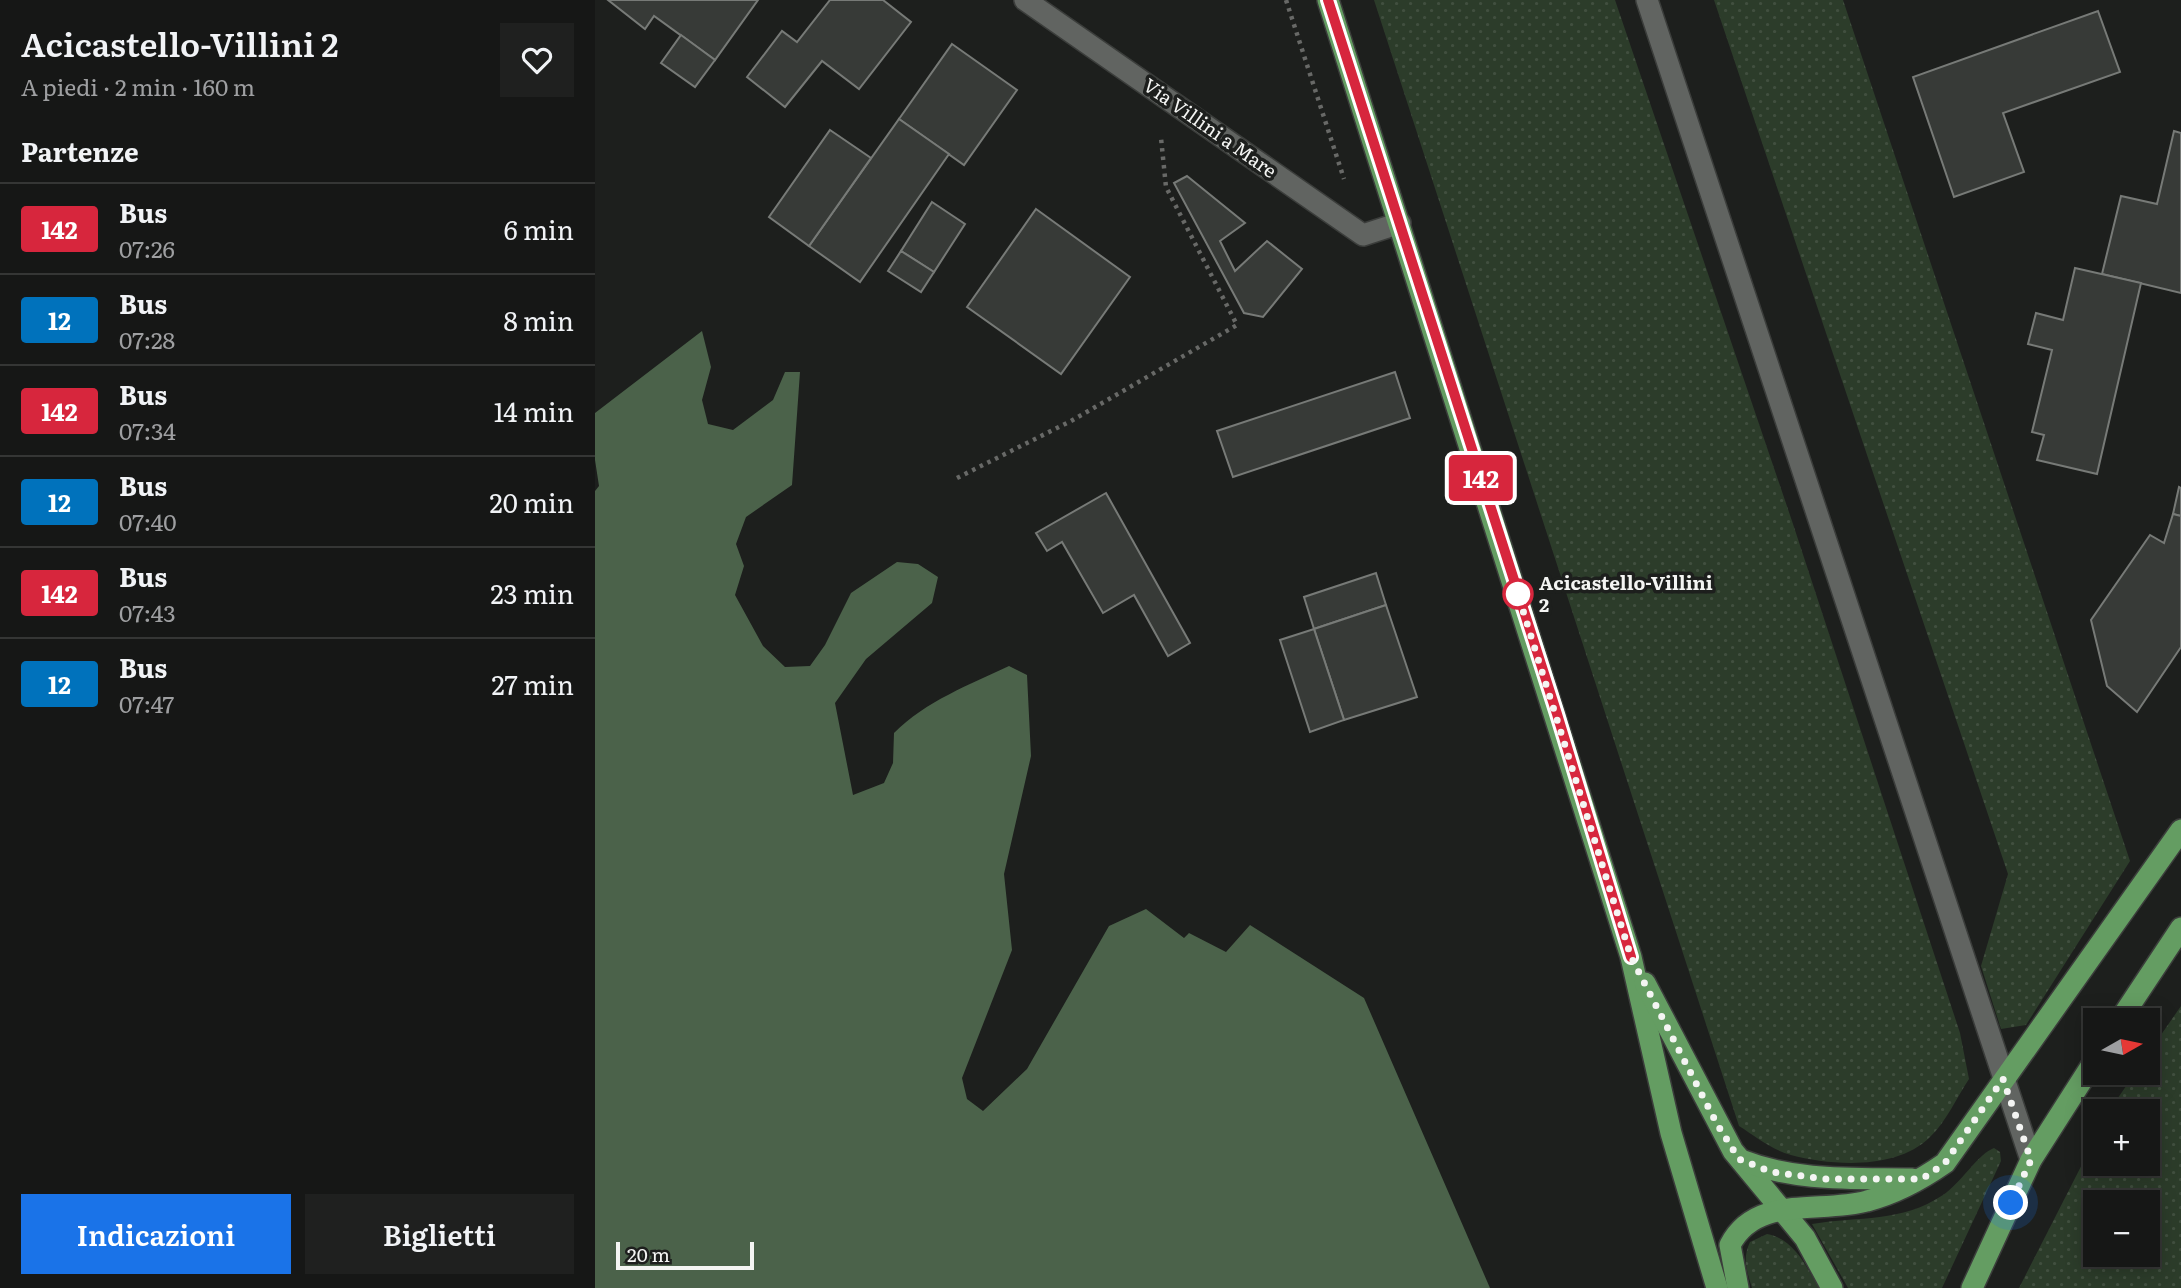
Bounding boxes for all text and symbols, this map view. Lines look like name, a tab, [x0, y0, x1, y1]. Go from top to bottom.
text: Acicastello-Villini 2	[21, 18, 339, 67]
button: heart	[500, 23, 574, 97]
text: A piedi · 2 min · 160 m	[21, 69, 255, 103]
street label: Via Villini a Mare	[1138, 71, 1283, 184]
text: Partenze	[21, 131, 139, 170]
text: Bus	[119, 192, 167, 231]
text: 6 min	[504, 209, 574, 248]
text: 142	[41, 211, 78, 246]
text: 07:26	[119, 231, 175, 265]
text: Bus	[119, 283, 167, 322]
text: 8 min	[503, 300, 574, 339]
text: 12	[48, 302, 71, 337]
text: 07:28	[119, 322, 175, 356]
text: Bus	[119, 374, 167, 413]
text: 14 min	[494, 391, 574, 430]
text: 142	[41, 393, 78, 428]
text: 07:34	[119, 413, 176, 447]
line badge: 142	[1441, 455, 1521, 501]
text: 142	[1463, 460, 1499, 495]
text: Bus	[119, 465, 167, 504]
text: 20 min	[489, 482, 574, 521]
text: 12	[48, 484, 71, 519]
text: 07:40	[119, 504, 177, 538]
text: Bus	[119, 556, 167, 595]
place label: Acicastello-Villini 2	[1539, 568, 1713, 618]
text: 23 min	[490, 573, 574, 612]
text: 142	[41, 575, 78, 610]
marker: Acicastello-Villini 2	[1503, 579, 1533, 609]
text: 07:43	[119, 595, 176, 629]
text: Bus	[119, 647, 167, 686]
text: 27 min	[492, 664, 574, 703]
text: 12	[48, 666, 71, 701]
text: 07:47	[119, 686, 174, 720]
north arrow	[2083, 1008, 2159, 1085]
map controls	[2083, 1008, 2160, 1267]
button: +	[2083, 1099, 2160, 1176]
your location	[1993, 1185, 2028, 1220]
button: −	[2083, 1190, 2160, 1267]
button: Indicazioni	[21, 1194, 291, 1274]
button: Biglietti	[305, 1194, 574, 1274]
scale bar	[616, 1239, 754, 1271]
text: 20 m	[627, 1240, 670, 1268]

